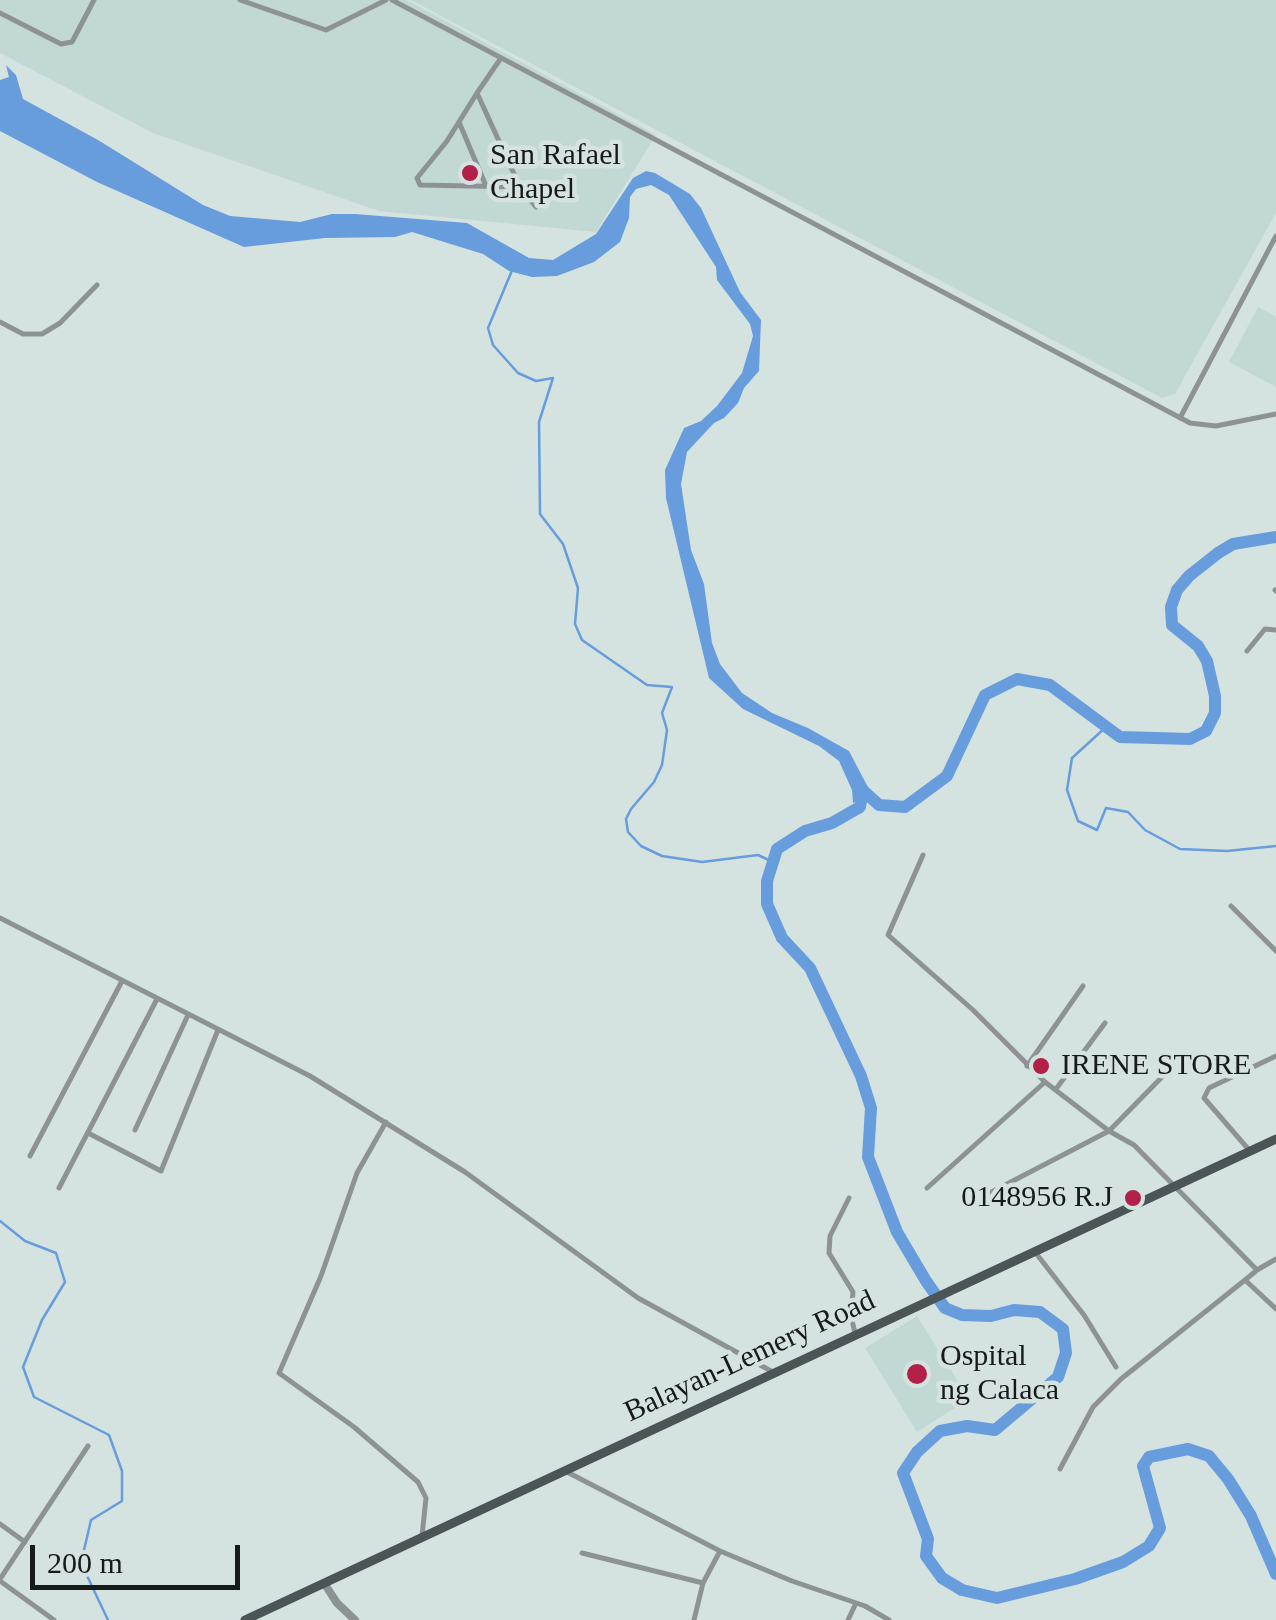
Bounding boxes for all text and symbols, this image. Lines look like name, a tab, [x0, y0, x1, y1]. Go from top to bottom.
place label: San Rafael Chapel	[490, 138, 621, 208]
marker: San Rafael Chapel	[459, 162, 481, 184]
place label: IRENE STORE	[1061, 1048, 1251, 1084]
marker: IRENE STORE	[1030, 1055, 1052, 1077]
place label: 0148956 R.J	[961, 1180, 1113, 1216]
marker: 0148956 R.J	[1122, 1187, 1144, 1209]
street label: Balayan-Lemery Road	[619, 1283, 881, 1431]
place label: Ospital ng Calaca	[940, 1339, 1059, 1410]
marker: Ospital ng Calaca	[904, 1361, 930, 1387]
scale bar	[35, 1525, 245, 1587]
text: 200 m	[47, 1546, 123, 1579]

